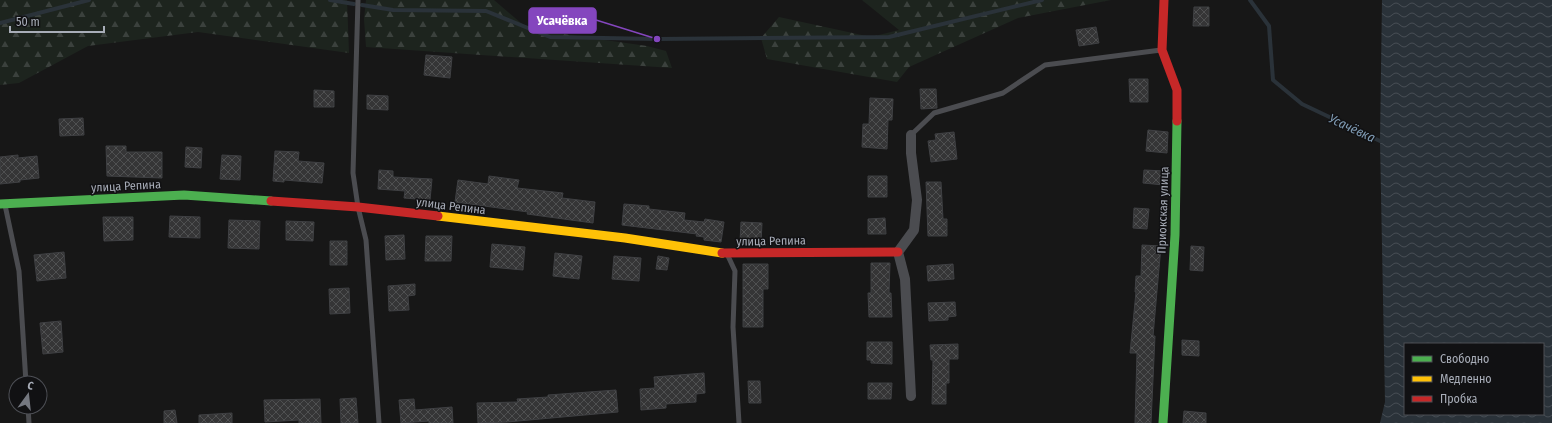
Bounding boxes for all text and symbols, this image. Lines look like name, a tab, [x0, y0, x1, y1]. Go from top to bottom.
scale bar	[10, 8, 104, 34]
callout: Усачёвка	[529, 8, 596, 33]
text: Усачёвка	[536, 13, 588, 28]
text: 50 m	[16, 15, 40, 29]
water label: Усачёвка	[1326, 111, 1378, 145]
street label: Приокская улица	[1154, 166, 1172, 254]
street label: улица Репина	[91, 177, 161, 195]
street label: улица Репина	[416, 195, 487, 217]
street label: улица Репина	[736, 233, 806, 249]
legend	[1404, 343, 1544, 415]
text: Свободно	[1440, 352, 1489, 366]
text: Медленно	[1440, 372, 1492, 386]
north arrow	[8, 375, 48, 415]
text: С	[26, 379, 35, 393]
text: Пробка	[1440, 392, 1478, 406]

